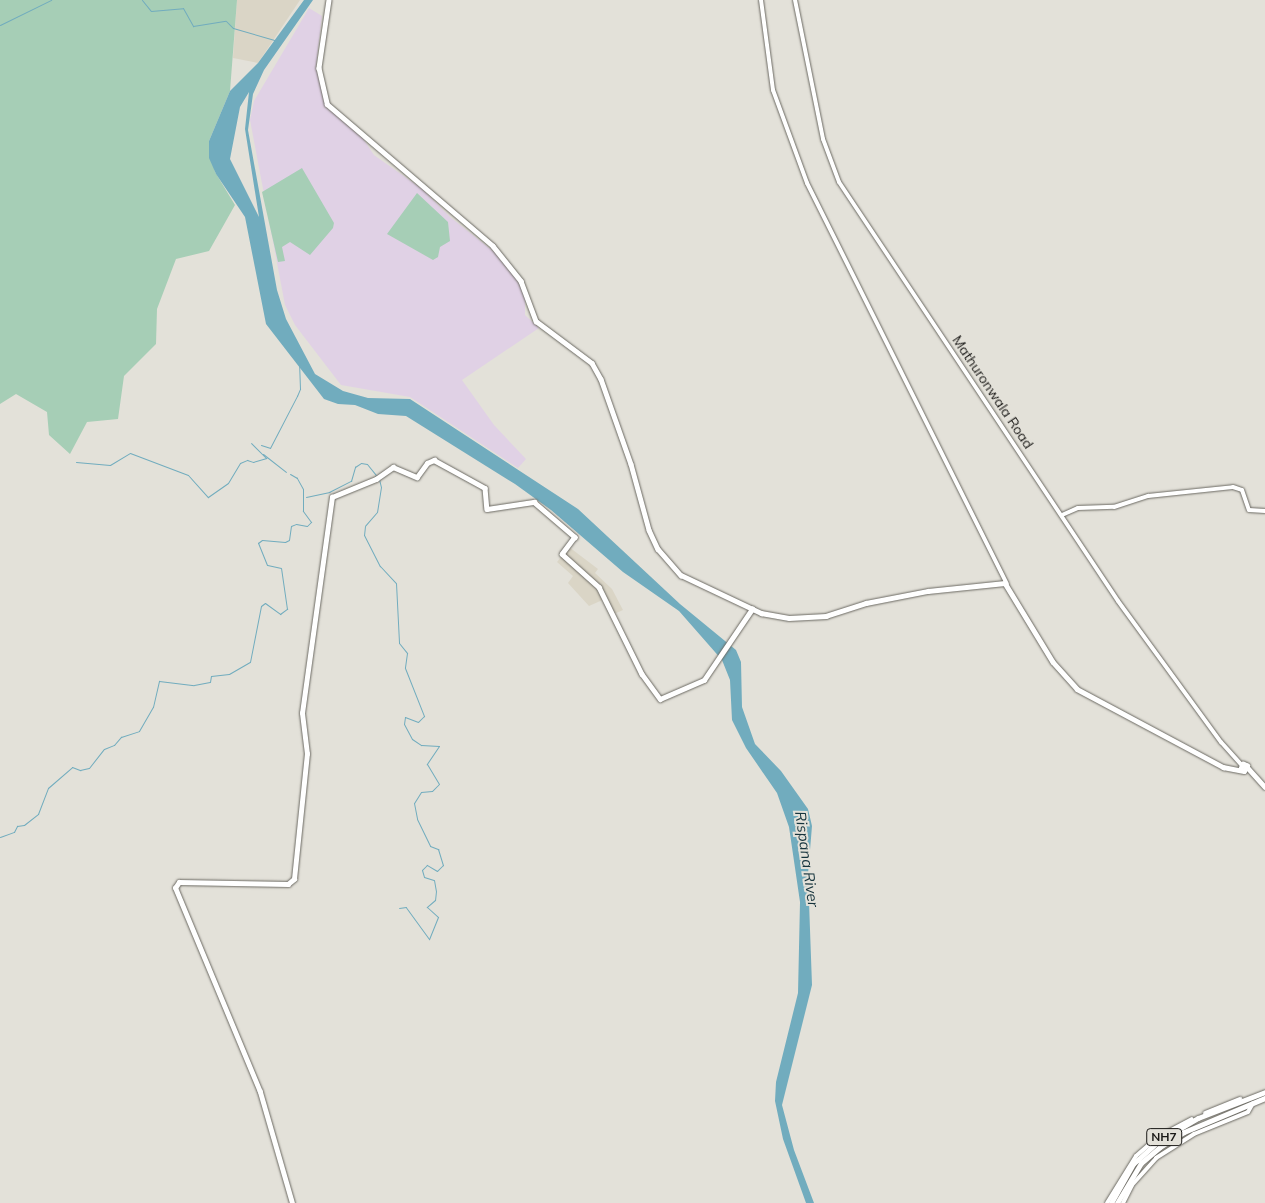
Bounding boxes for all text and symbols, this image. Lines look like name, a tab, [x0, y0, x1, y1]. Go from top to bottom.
street label: Mathuronwala Road	[949, 332, 1037, 452]
water label: Rispana River	[791, 810, 823, 908]
road number: NH7	[1145, 1128, 1183, 1146]

